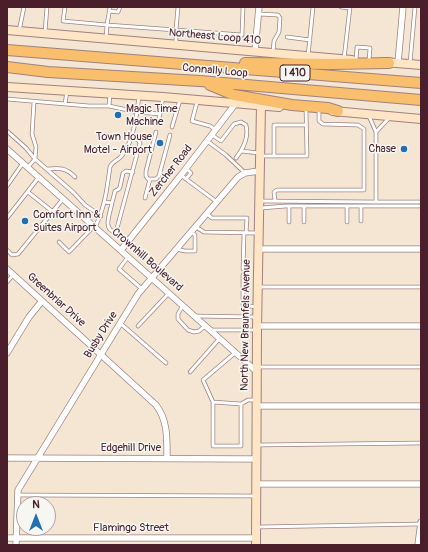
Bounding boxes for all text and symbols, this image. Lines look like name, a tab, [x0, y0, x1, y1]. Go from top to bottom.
street label: Northeast Loop 410	[168, 26, 262, 48]
street label: Connally Loop	[182, 62, 248, 80]
road number: I 410	[280, 65, 310, 81]
place label: Magic Time Machine	[126, 102, 177, 128]
marker: Magic Time Machine	[113, 110, 123, 120]
place label: Town House Motel - Airport	[84, 130, 152, 156]
marker: Town House Motel - Airport	[155, 138, 165, 148]
street label: Zercher Road	[147, 142, 195, 200]
place label: Chase	[369, 142, 396, 156]
marker: Chase	[399, 144, 409, 154]
place label: Comfort Inn & Suites Airport	[33, 208, 100, 234]
marker: Comfort Inn & Suites Airport	[20, 216, 30, 226]
street label: Crownhill Boulevard	[109, 226, 185, 294]
street label: North New Braunfels Avenue	[238, 259, 254, 391]
street label: Greenbriar Drive	[24, 270, 88, 330]
street label: Busby Drive	[81, 309, 121, 361]
street label: Edgehill Drive	[101, 441, 161, 455]
north arrow	[16, 496, 56, 536]
text: N	[32, 498, 40, 511]
street label: Flamingo Street	[93, 521, 169, 535]

